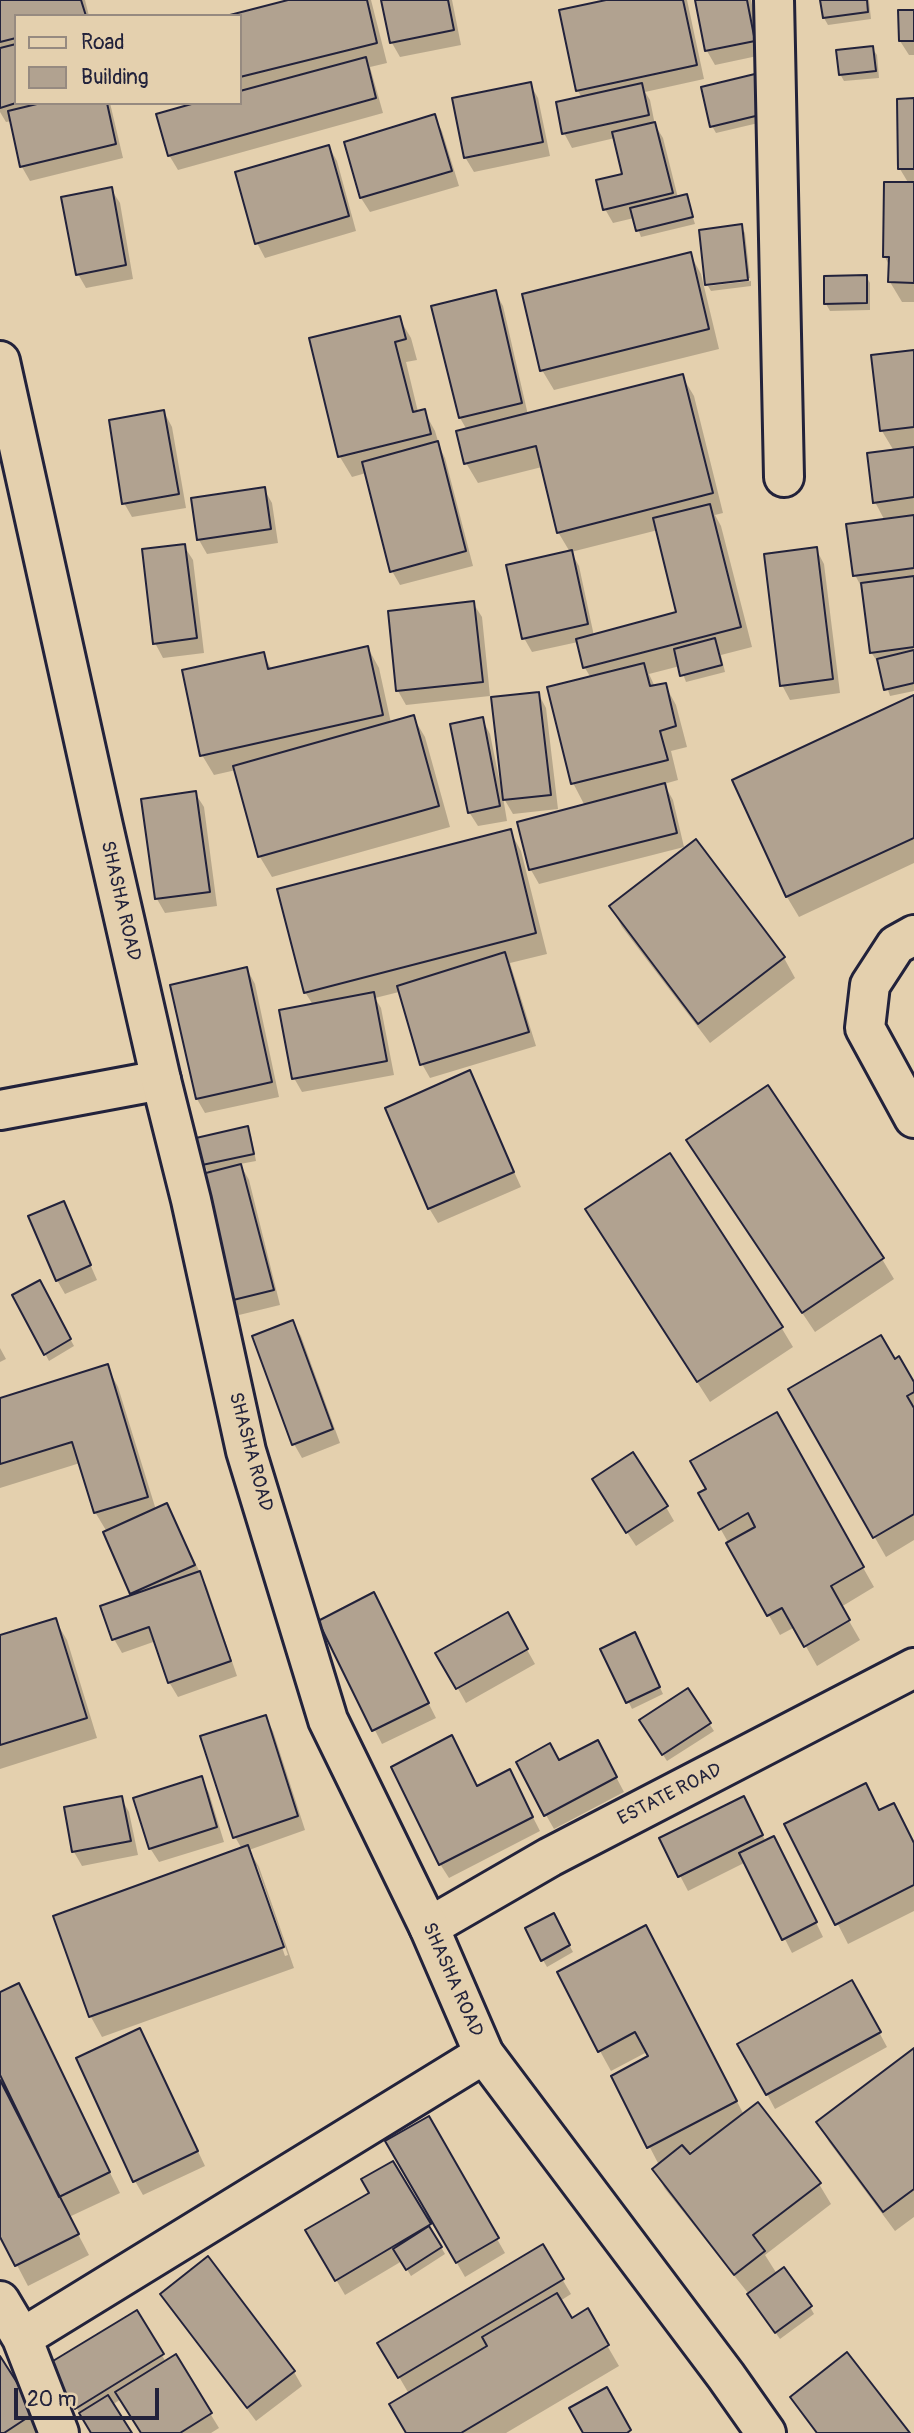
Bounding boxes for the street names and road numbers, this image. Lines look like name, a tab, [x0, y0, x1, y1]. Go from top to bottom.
street label: SHASHA ROAD	[95, 839, 145, 963]
street label: SHASHA ROAD	[223, 1390, 277, 1514]
street label: ESTATE ROAD	[614, 1759, 726, 1831]
street label: SHASHA ROAD	[417, 1919, 487, 2041]

